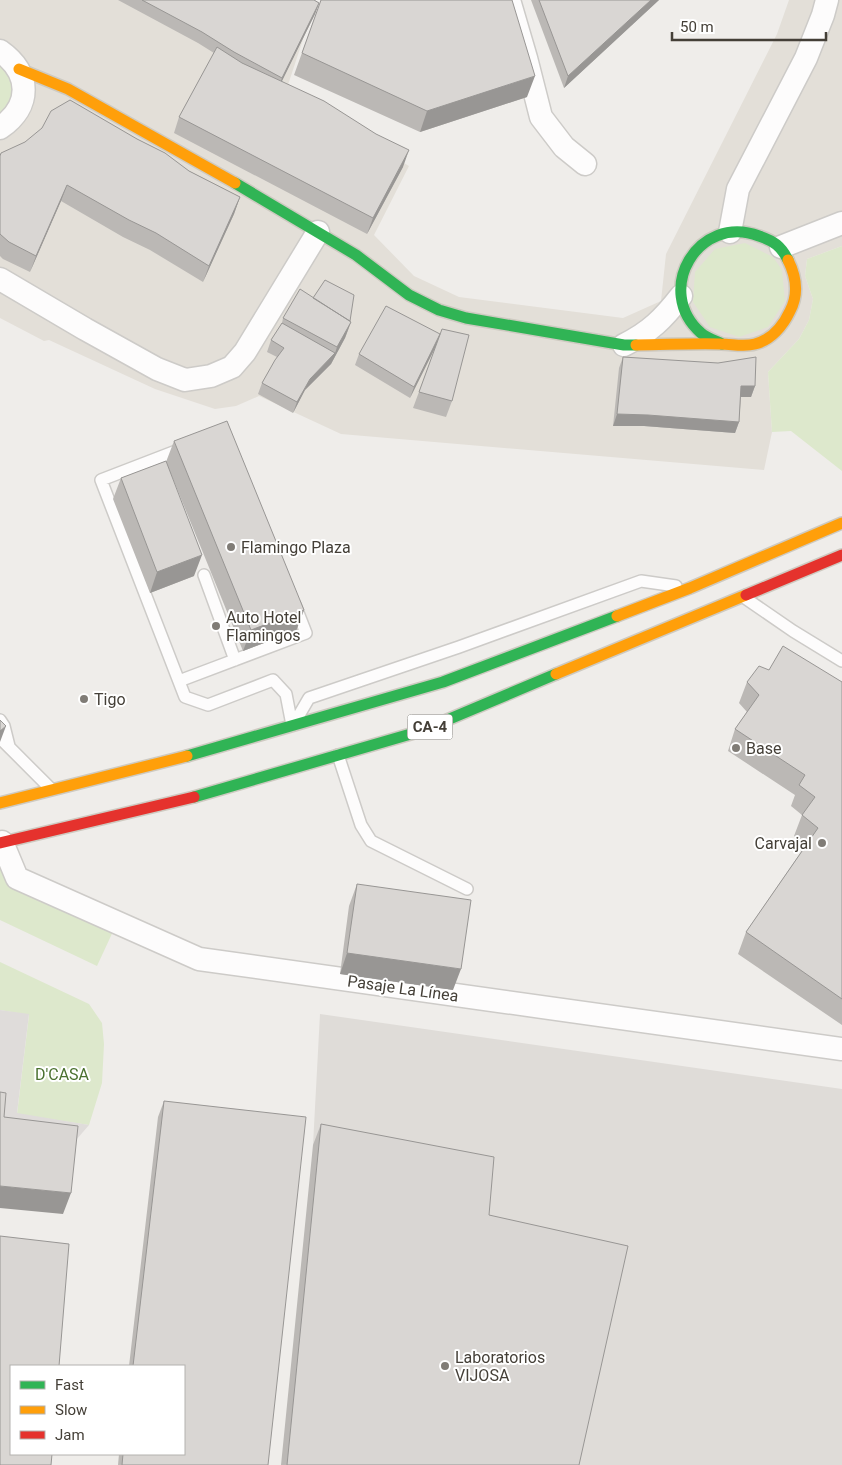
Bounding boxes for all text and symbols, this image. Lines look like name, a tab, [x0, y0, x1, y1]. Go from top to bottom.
scale bar	[672, 10, 826, 42]
text: 50 m	[680, 18, 714, 36]
place label: Flamingo Plaza	[241, 538, 351, 557]
marker: Flamingo Plaza	[225, 541, 237, 553]
place label: Auto Hotel Flamingos	[226, 608, 302, 645]
marker: Auto Hotel Flamingos	[210, 620, 222, 632]
place label: Tigo	[94, 690, 126, 709]
marker: Tigo	[78, 693, 90, 705]
road number: CA-4	[408, 714, 452, 740]
place label: Base	[746, 739, 781, 758]
marker: Base	[730, 742, 742, 754]
place label: Carvajal	[755, 834, 812, 853]
marker: Carvajal	[816, 837, 828, 849]
street label: Pasaje La Línea	[346, 971, 460, 1006]
park label: D'CASA	[35, 1065, 90, 1084]
place label: Laboratorios VIJOSA	[455, 1348, 545, 1385]
marker: Laboratorios VIJOSA	[439, 1360, 451, 1372]
legend	[10, 1365, 185, 1455]
text: Fast	[55, 1376, 84, 1394]
text: Slow	[55, 1401, 87, 1419]
text: Jam	[55, 1426, 85, 1444]

